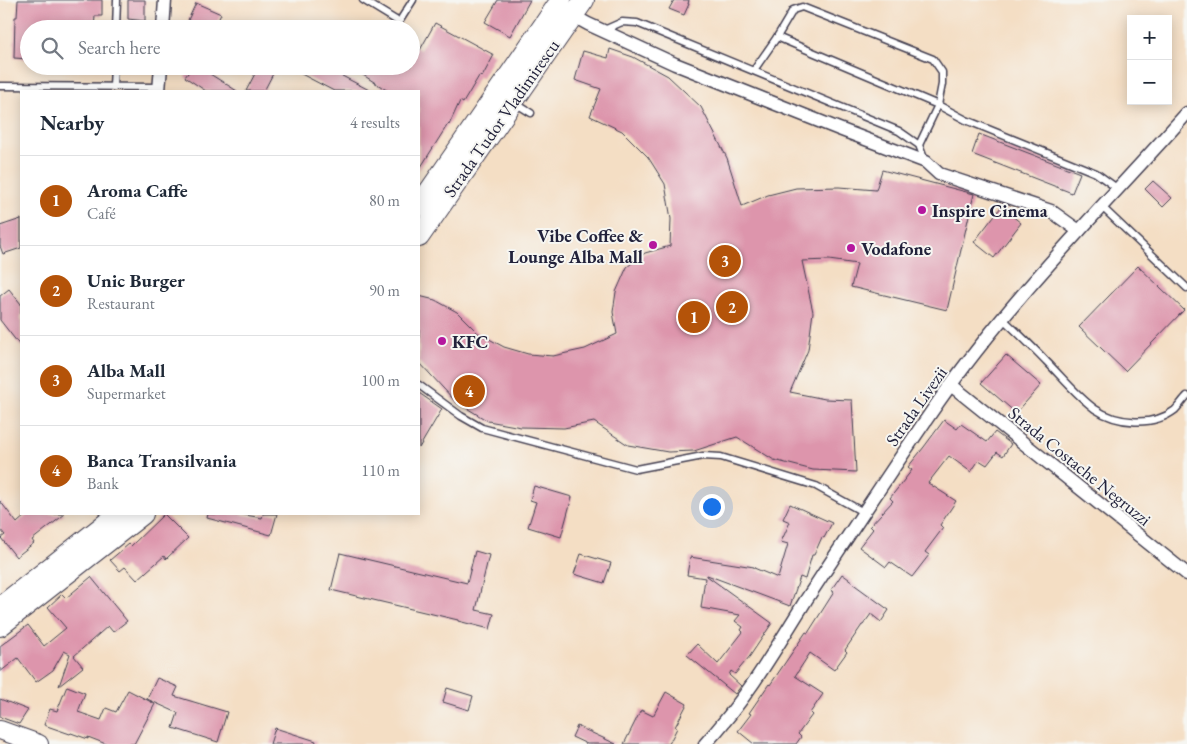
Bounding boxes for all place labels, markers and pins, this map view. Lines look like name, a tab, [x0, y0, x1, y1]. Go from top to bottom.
place label: Inspire Cinema	[932, 199, 1048, 222]
marker: Inspire Cinema	[916, 204, 928, 216]
place label: Vibe Coffee & Lounge Alba Mall	[508, 224, 644, 268]
place label: Vodafone	[861, 237, 932, 260]
marker: Vibe Coffee & Lounge Alba Mall	[647, 239, 659, 251]
pin: 3	[709, 242, 741, 280]
marker: Vodafone	[845, 242, 857, 254]
pin: 2	[716, 288, 748, 326]
pin: 1	[678, 298, 710, 336]
place label: KFC	[452, 330, 488, 353]
marker: KFC	[436, 335, 448, 347]
pin: 4	[453, 372, 485, 410]

